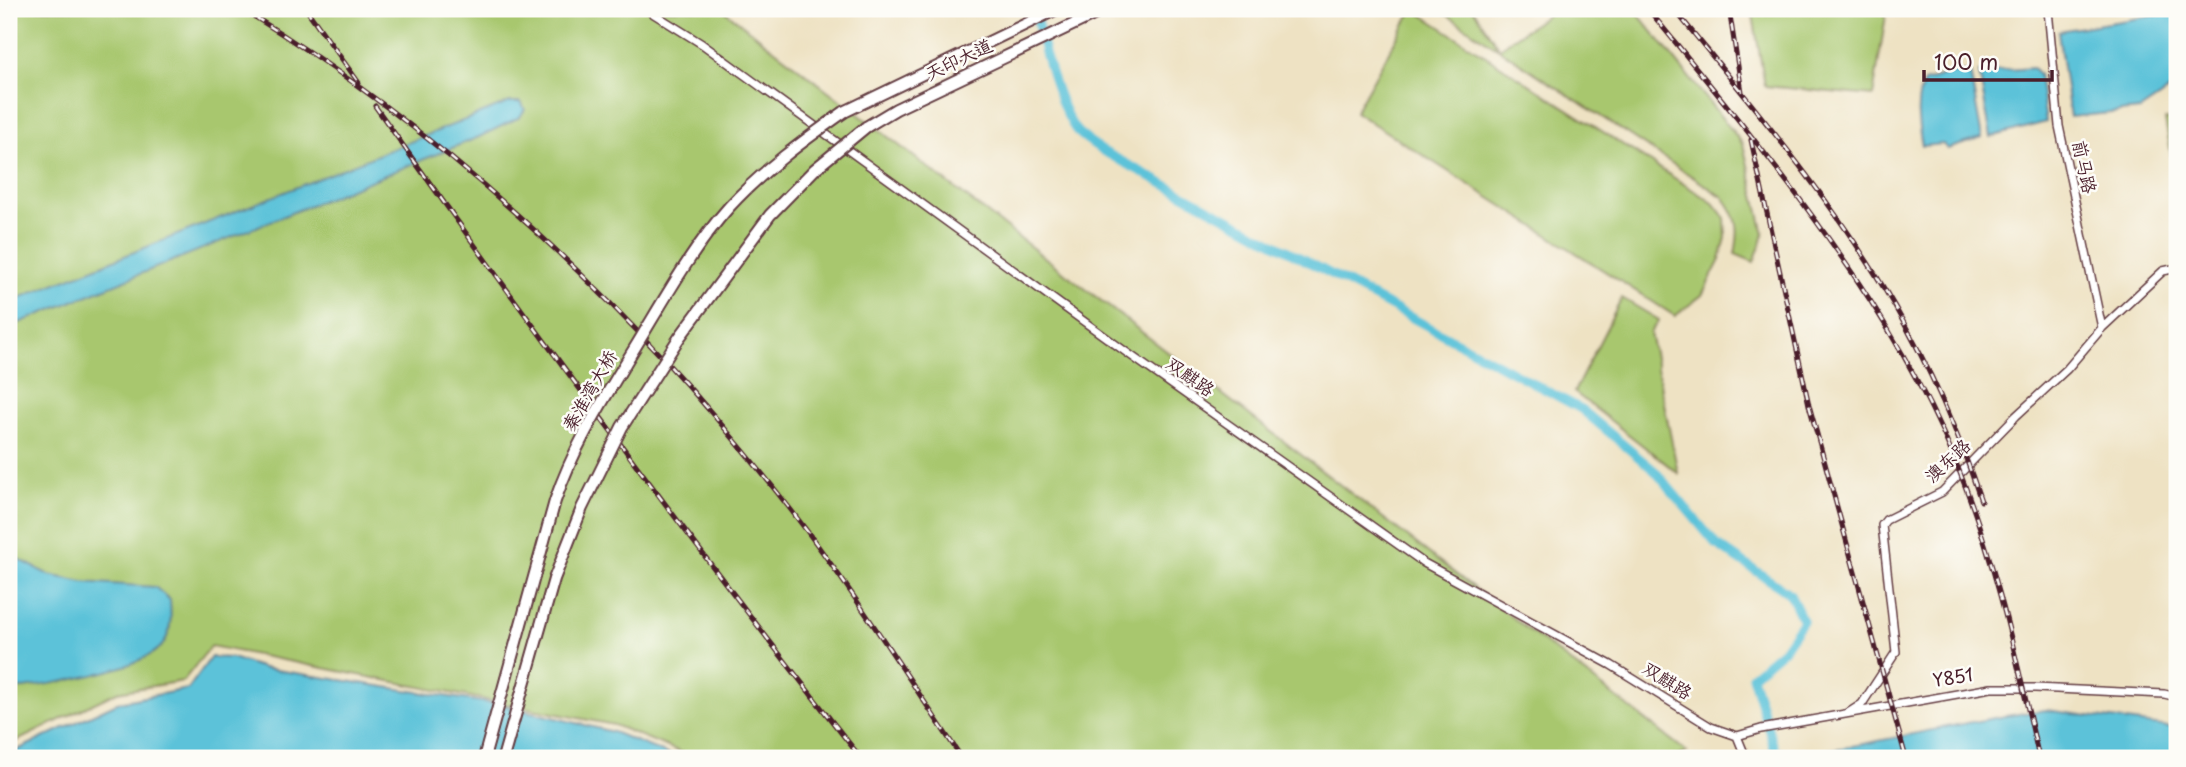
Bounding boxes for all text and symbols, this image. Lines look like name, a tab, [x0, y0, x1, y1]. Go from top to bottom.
street label: 天印大道	[920, 31, 997, 87]
scale bar	[1924, 38, 2051, 82]
text: 100 m	[1934, 45, 1998, 77]
street label: 前马路	[2067, 137, 2104, 196]
street label: 秦淮湾大桥	[555, 345, 623, 436]
street label: 双麒路	[1161, 349, 1221, 402]
street label: 澳东路	[1918, 432, 1976, 488]
street label: 双麒路	[1638, 654, 1698, 705]
street label: Y851	[1931, 660, 1975, 693]

